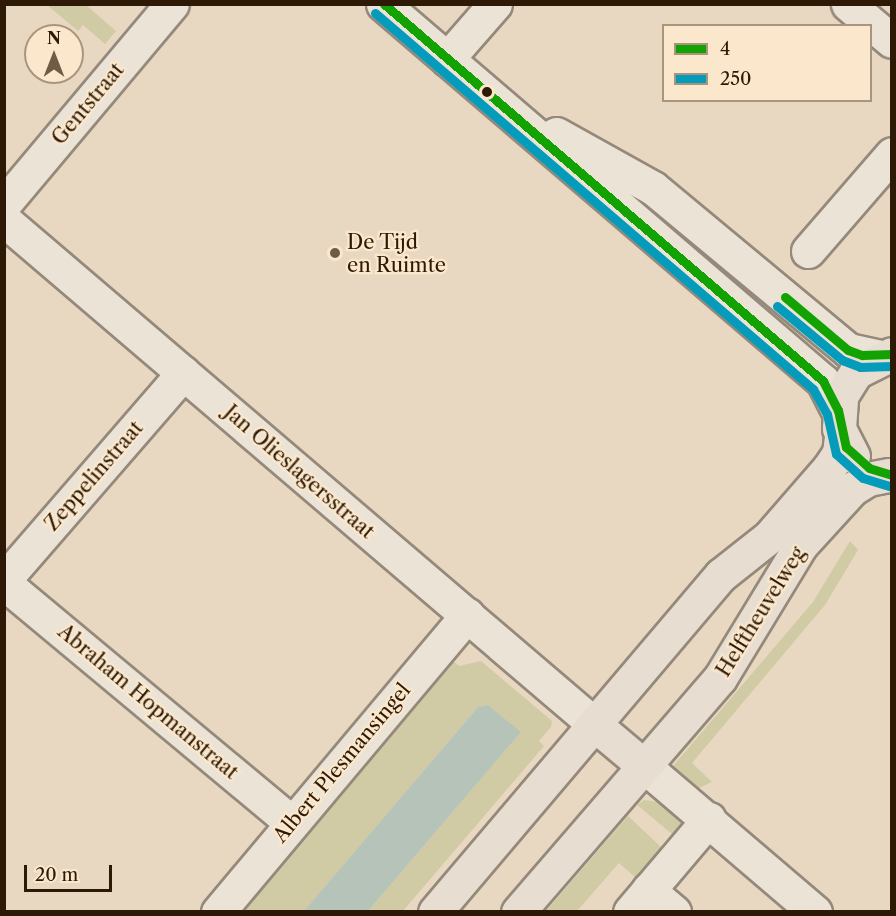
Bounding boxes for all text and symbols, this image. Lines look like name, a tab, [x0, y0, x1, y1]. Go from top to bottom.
north arrow	[24, 24, 84, 84]
legend	[662, 24, 872, 102]
text: N	[47, 28, 61, 48]
text: 4	[720, 38, 730, 60]
street label: Gentstraat	[47, 58, 129, 150]
text: 250	[720, 68, 752, 90]
unlabelled marker	[481, 86, 493, 98]
place label: De Tijd en Ruimte	[347, 230, 446, 277]
marker: De Tijd en Ruimte	[328, 246, 342, 260]
street label: Jan Olieslagersstraat	[219, 400, 379, 544]
street label: Zeppelinstraat	[40, 416, 148, 536]
street label: Helftheuvelweg	[711, 543, 811, 681]
street label: Abraham Hopmanstraat	[53, 620, 243, 784]
street label: Albert Plesmansingel	[268, 678, 416, 848]
scale bar	[27, 853, 116, 891]
text: 20 m	[35, 864, 78, 886]

